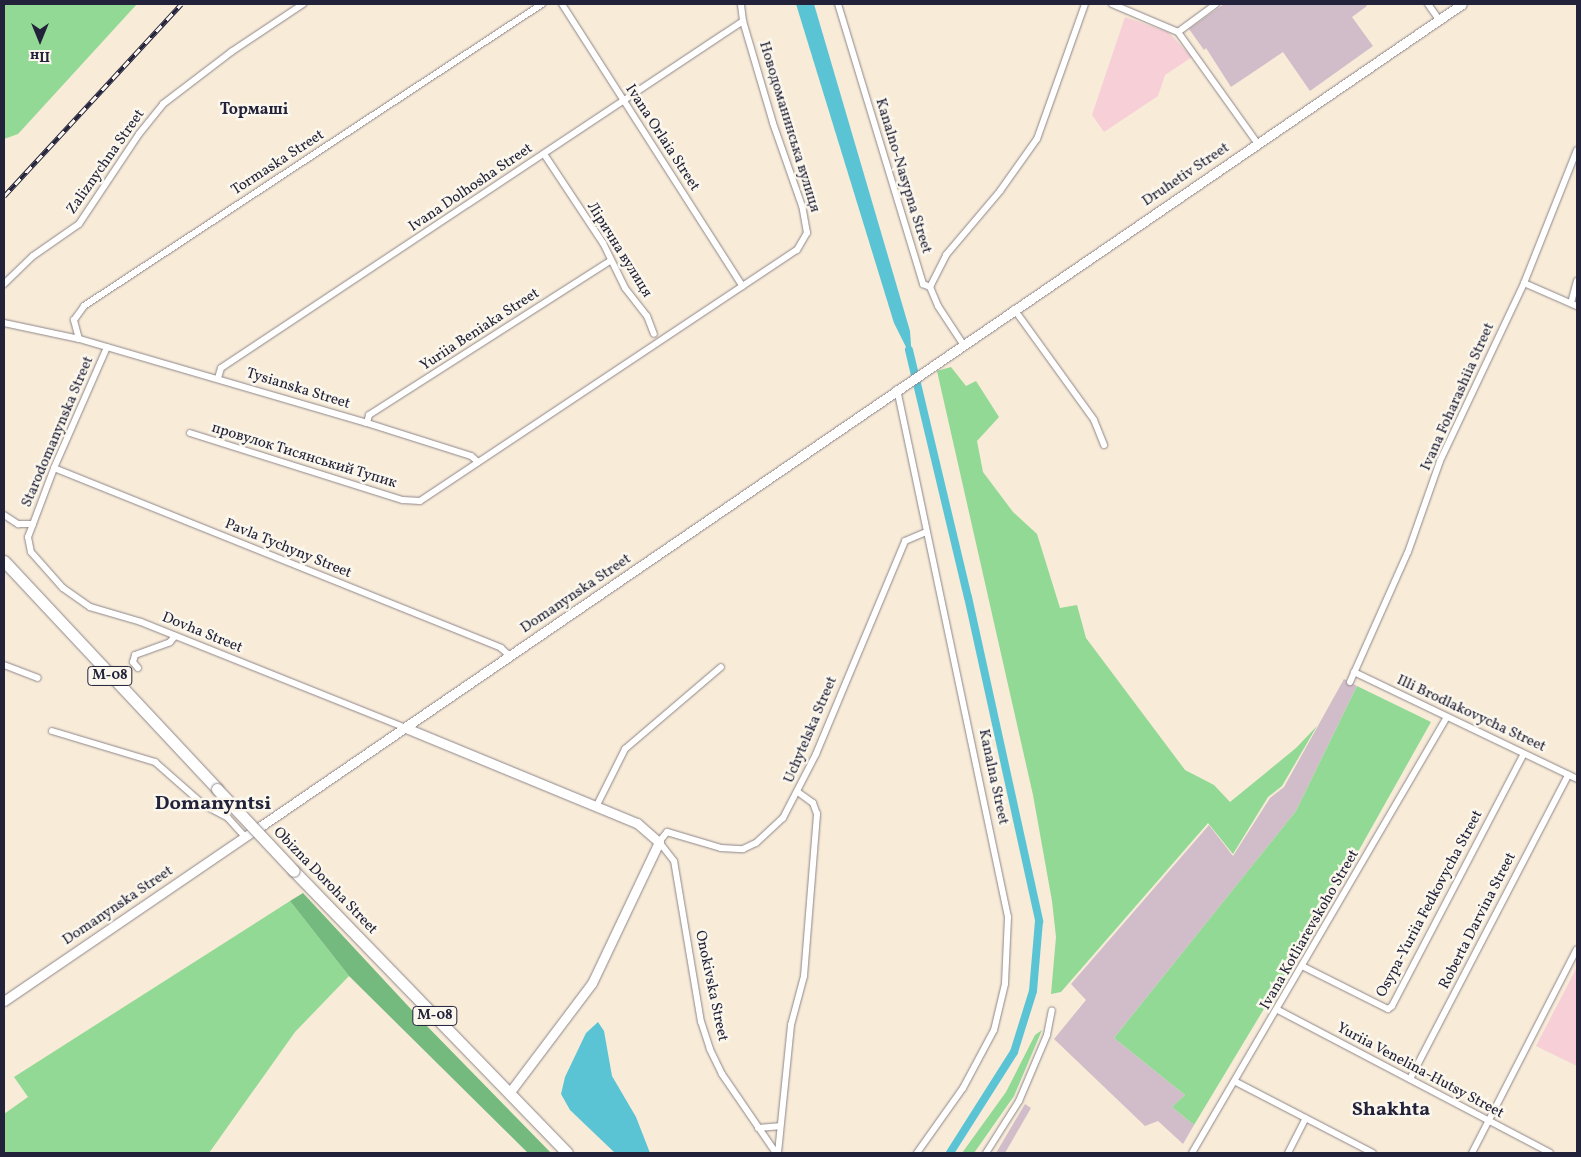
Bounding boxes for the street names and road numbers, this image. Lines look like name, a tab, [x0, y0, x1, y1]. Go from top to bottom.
street label: Новодоманинська вулиця	[754, 39, 824, 215]
street label: Ivana Orlaia Street	[621, 81, 703, 195]
street label: Kanalno-Nasypna Street	[871, 96, 935, 256]
street label: Zaliznychna Street	[63, 106, 149, 218]
street label: Tormaska Street	[228, 126, 328, 200]
street label: Druhetiv Street	[1139, 139, 1233, 211]
street label: Ivana Dolhosha Street	[406, 140, 536, 236]
street label: Лірична вулиця	[582, 199, 656, 301]
street label: Yuriia Beniaka Street	[417, 285, 543, 375]
street label: Ivana Foharashiia Street	[1417, 320, 1499, 474]
street label: Starodomanynska Street	[18, 354, 98, 510]
street label: Tysianska Street	[244, 365, 352, 413]
street label: провулок Тисянський Тупик	[209, 419, 399, 493]
street label: Pavla Tychyny Street	[222, 515, 354, 583]
street label: Domanynska Street	[517, 550, 635, 638]
street label: Dovha Street	[159, 609, 245, 657]
road number: М-08	[86, 664, 134, 688]
street label: Illi Brodlakovycha Street	[1394, 671, 1548, 757]
street label: Uchytelska Street	[780, 674, 842, 786]
street label: Kanalna Street	[974, 728, 1012, 826]
street label: Osypa-Yuriia Fedkovycha Street	[1373, 807, 1487, 1001]
street label: Obizna Doroha Street	[269, 824, 381, 938]
street label: Ivana Kotliarevskoho Street	[1257, 847, 1363, 1013]
street label: Roberta Darvina Street	[1436, 850, 1520, 992]
street label: Domanynska Street	[59, 862, 177, 950]
street label: Onokivska Street	[690, 929, 732, 1043]
road number: М-08	[411, 1004, 459, 1028]
street label: Yuriia Venelina-Hutsy Street	[1333, 1019, 1507, 1123]

